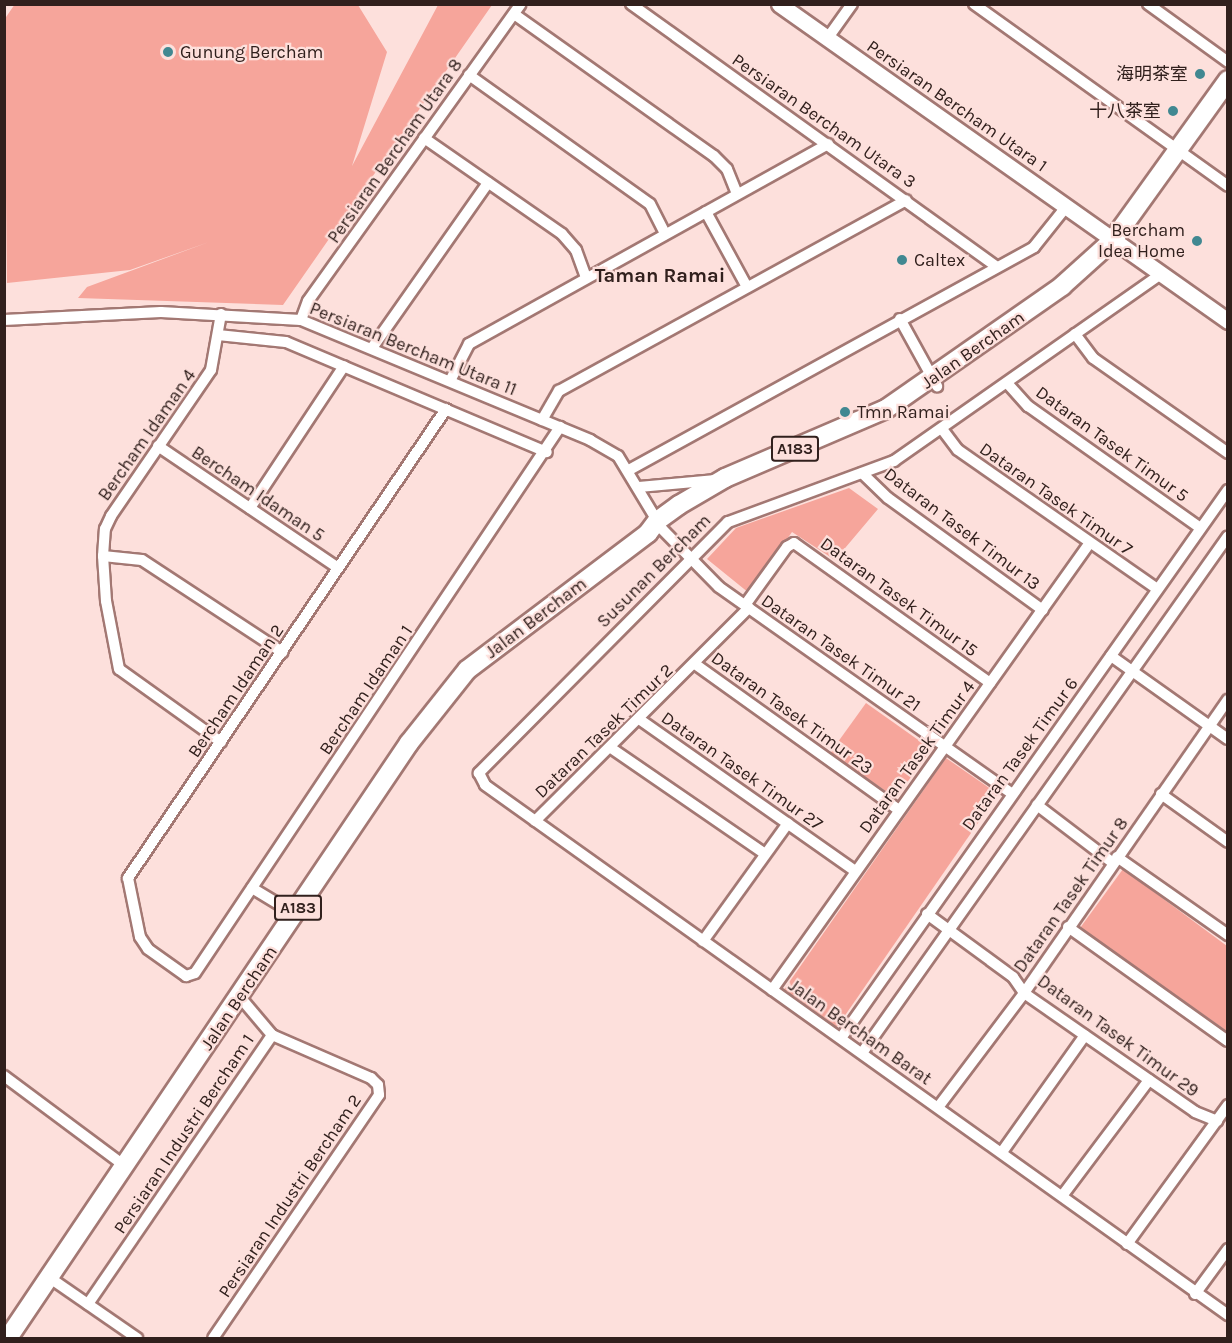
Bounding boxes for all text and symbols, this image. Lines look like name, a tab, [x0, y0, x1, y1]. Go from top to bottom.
street label: Persiaran Bercham Utara 1	[863, 35, 1051, 177]
place label: Gunung Bercham	[180, 41, 323, 63]
marker: Gunung Bercham	[161, 45, 175, 59]
street label: Persiaran Bercham Utara 3	[728, 49, 920, 193]
street label: Persiaran Bercham Utara 8	[323, 55, 467, 247]
place label: 海明茶室	[1116, 63, 1188, 85]
marker: 海明茶室	[1193, 67, 1207, 81]
place label: 十八茶室	[1089, 100, 1161, 122]
marker: 十八茶室	[1166, 104, 1180, 118]
place label: Bercham Idea Home	[1098, 220, 1185, 262]
marker: Bercham Idea Home	[1190, 234, 1204, 248]
place label: Caltex	[914, 249, 965, 271]
marker: Caltex	[895, 253, 909, 267]
district label: Taman Ramai	[595, 263, 725, 287]
street label: Persiaran Bercham Utara 11	[306, 298, 520, 400]
street label: Jalan Bercham	[917, 306, 1029, 394]
street label: Bercham Idaman 4	[94, 365, 200, 505]
street label: Dataran Tasek Timur 5	[1031, 381, 1193, 507]
place label: Tmn Ramai	[857, 401, 950, 423]
marker: Tmn Ramai	[838, 405, 852, 419]
road number: A183	[770, 436, 820, 462]
street label: Dataran Tasek Timur 7	[975, 438, 1137, 560]
street label: Bercham Idaman 5	[187, 441, 329, 547]
street label: Dataran Tasek Timur 13	[880, 463, 1044, 595]
street label: Susunan Bercham	[593, 510, 715, 632]
street label: Dataran Tasek Timur 15	[816, 533, 982, 661]
street label: Jalan Bercham	[481, 573, 591, 663]
street label: Dataran Tasek Timur 21	[757, 590, 925, 716]
street label: Bercham Idaman 2	[183, 620, 289, 762]
street label: Bercham Idaman 1	[315, 621, 417, 759]
street label: Dataran Tasek Timur 23	[707, 647, 877, 779]
street label: Dataran Tasek Timur 2	[530, 659, 678, 803]
street label: Dataran Tasek Timur 6	[957, 673, 1083, 835]
street label: Dataran Tasek Timur 4	[854, 676, 980, 838]
street label: Dataran Tasek Timur 27	[657, 707, 827, 835]
street label: Dataran Tasek Timur 8	[1009, 813, 1133, 977]
road number: A183	[272, 895, 324, 921]
street label: Jalan Bercham	[196, 942, 282, 1054]
street label: Dataran Tasek Timur 29	[1033, 970, 1203, 1102]
street label: Jalan Bercham Barat	[784, 974, 936, 1090]
street label: Persiaran Industri Bercham 1	[109, 1030, 259, 1238]
street label: Persiaran Industri Bercham 2	[214, 1090, 366, 1302]

